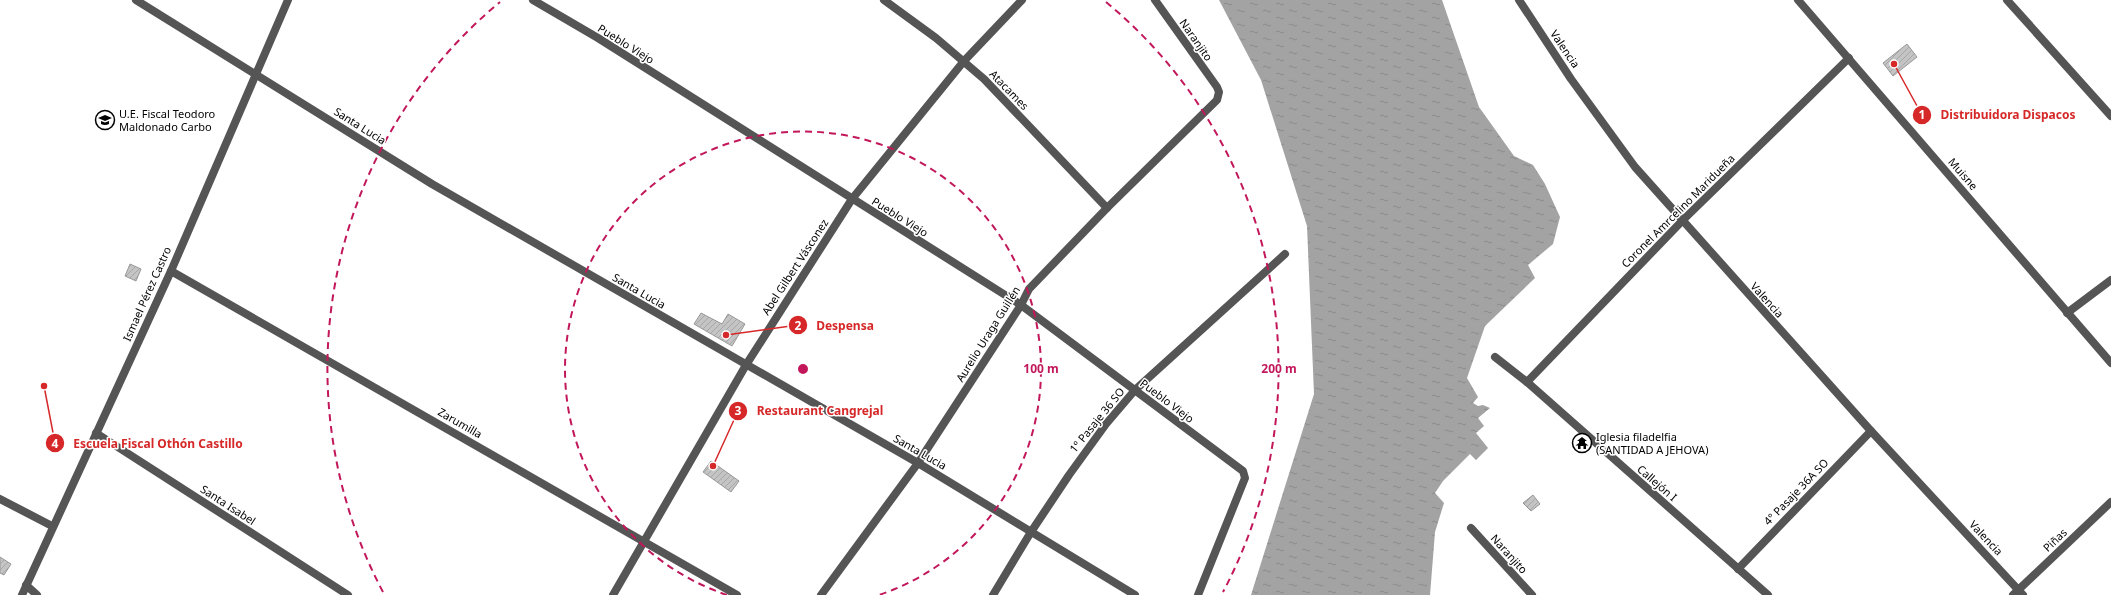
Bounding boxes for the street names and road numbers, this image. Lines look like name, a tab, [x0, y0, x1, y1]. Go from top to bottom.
street label: Naranjito	[1176, 16, 1217, 64]
street label: Pueblo Viejo	[595, 20, 658, 67]
street label: Valencia	[1547, 27, 1584, 71]
street label: Atacames	[986, 66, 1032, 113]
street label: Santa Lucia	[331, 104, 389, 148]
street label: Coronel Amrcelino Maridueña	[1618, 151, 1738, 271]
street label: Muisne	[1945, 154, 1981, 193]
street label: Pueblo Viejo	[869, 193, 932, 240]
street label: Abel Gilbert Vásconez	[758, 216, 831, 318]
street label: Ismael Pérez Castro	[119, 244, 174, 343]
street label: Santa Lucia	[610, 269, 668, 312]
street label: Valencia	[1748, 279, 1787, 321]
street label: Aurelio Uraga Guillén	[952, 283, 1023, 384]
street label: Pueblo Viejo	[1137, 375, 1198, 426]
street label: 1º Pasaje 36 SO	[1066, 384, 1127, 455]
street label: Zarumilla	[435, 404, 485, 441]
street label: Santa Lucia	[891, 430, 949, 473]
street label: 4° Pasaje 36A SO	[1760, 455, 1831, 528]
street label: Callejón I	[1634, 461, 1681, 504]
street label: Santa Isabel	[198, 481, 259, 528]
street label: Valencia	[1966, 517, 2006, 558]
street label: Piñas	[2039, 525, 2070, 555]
street label: Naranjito	[1488, 531, 1531, 577]

